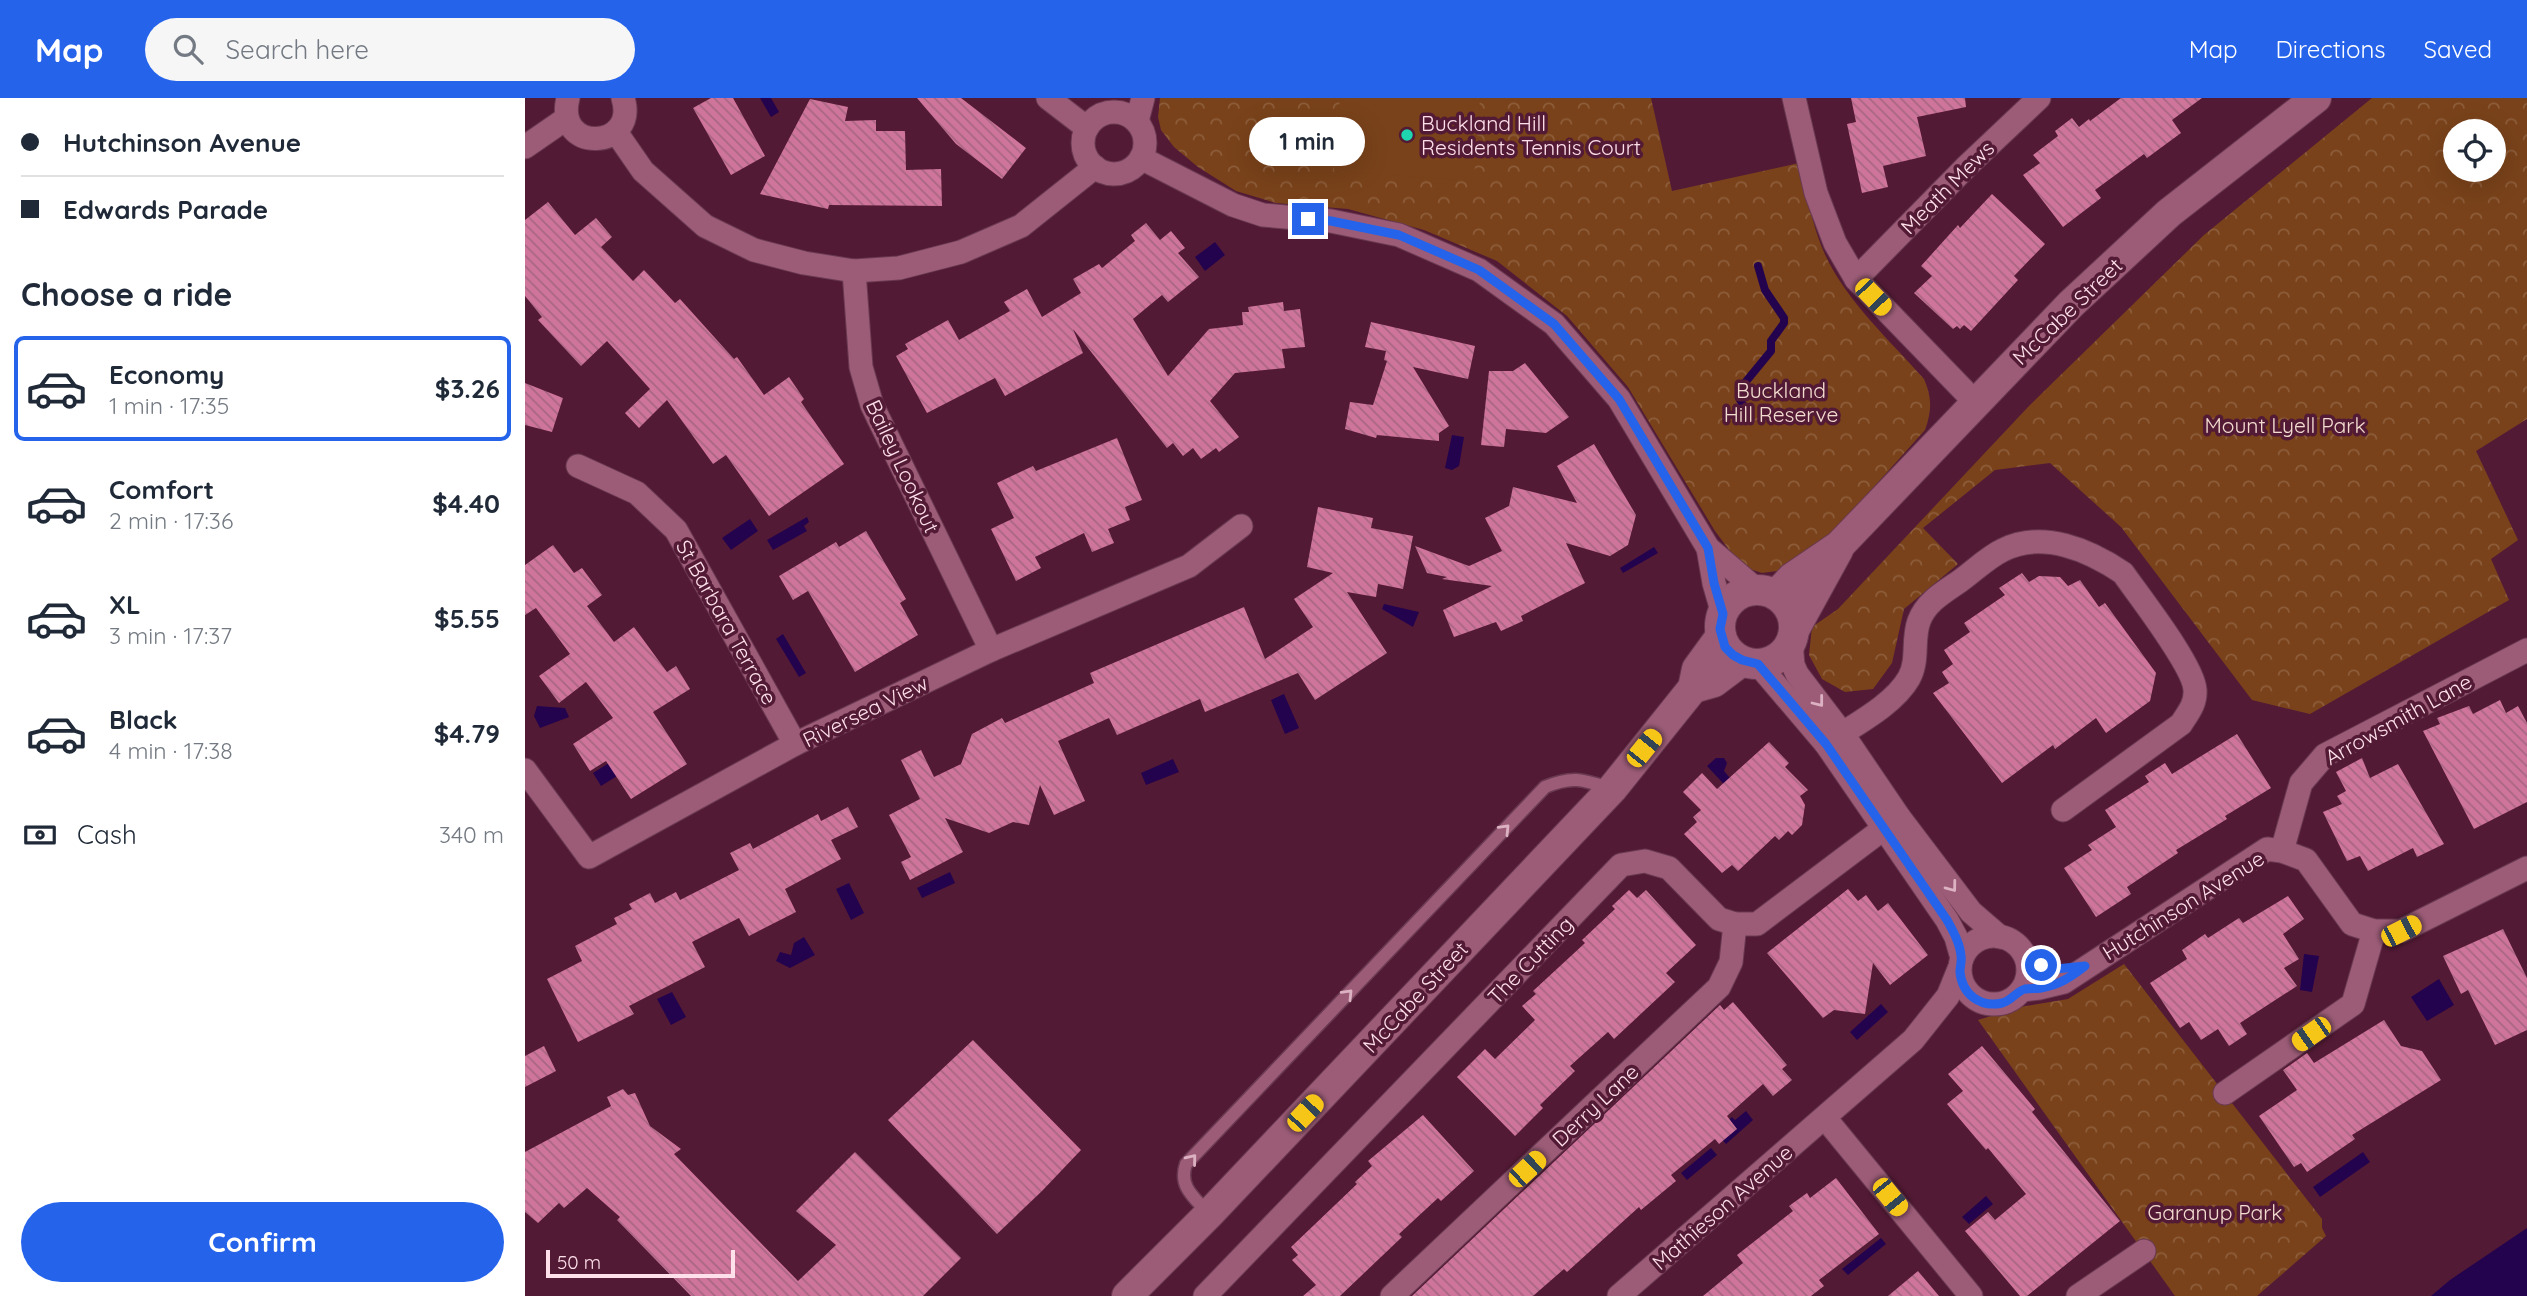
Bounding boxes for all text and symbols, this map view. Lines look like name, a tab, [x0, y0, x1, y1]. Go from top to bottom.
search box	[145, 18, 635, 81]
text: Map	[35, 29, 103, 70]
icon: search	[169, 30, 207, 68]
text: Search here	[225, 33, 369, 66]
text: Map	[2189, 34, 2238, 64]
text: Directions	[2276, 34, 2386, 64]
text: Saved	[2424, 34, 2492, 64]
place label: Buckland Hill Residents Tennis Court	[1421, 110, 1641, 160]
callout: 1 min	[1250, 117, 1366, 166]
map controls	[2443, 119, 2506, 182]
button: locate	[2443, 119, 2506, 182]
text: Hutchinson Avenue	[63, 126, 301, 159]
text: 1 min	[1279, 127, 1335, 156]
marker: Buckland Hill Residents Tennis Court	[1399, 127, 1415, 143]
street label: Meath Mews	[1895, 135, 1999, 239]
text: Edwards Parade	[63, 193, 268, 226]
route end	[1292, 203, 1324, 235]
street label: McCabe Street	[2007, 252, 2127, 370]
text: Choose a ride	[21, 274, 233, 314]
car	[1851, 275, 1896, 319]
icon: car	[25, 357, 88, 420]
text: Economy	[109, 358, 224, 391]
text: $3.26	[435, 372, 500, 405]
park label: Buckland Hill Reserve	[1724, 377, 1838, 427]
text: 1 min · 17:35	[109, 391, 229, 420]
street label: Bailey Lookout	[861, 395, 945, 537]
park label: Mount Lyell Park	[2204, 412, 2366, 438]
icon: car	[25, 472, 88, 535]
text: Comfort	[109, 473, 214, 506]
text: $4.40	[432, 487, 500, 520]
text: 2 min · 17:36	[109, 506, 233, 535]
street label: St Barbara Terrace	[671, 535, 783, 709]
icon: car	[25, 587, 88, 650]
text: XL	[109, 588, 141, 621]
text: $5.55	[434, 602, 500, 635]
text: 3 min · 17:37	[109, 621, 232, 650]
street label: Arrowsmith Lane	[2320, 668, 2476, 770]
street label: Riversea View	[798, 669, 932, 752]
one-way arrow	[1810, 695, 1823, 707]
icon: car	[25, 702, 88, 765]
text: Black	[109, 703, 178, 736]
text: $4.79	[434, 717, 500, 750]
car	[1623, 725, 1666, 771]
text: 4 min · 17:38	[109, 736, 233, 765]
icon: cash	[21, 816, 59, 854]
text: Cash	[77, 818, 137, 851]
text: 340 m	[439, 820, 504, 849]
one-way arrow	[1497, 824, 1510, 837]
street label: Hutchinson Avenue	[2097, 845, 2269, 965]
one-way arrow	[1943, 879, 1956, 892]
street label: The Cutting	[1482, 911, 1578, 1009]
car	[2378, 912, 2425, 950]
street label: McCabe Street	[1357, 936, 1473, 1058]
route start	[2025, 949, 2057, 981]
one-way arrow	[1340, 989, 1353, 1002]
car	[2288, 1013, 2335, 1055]
street label: Derry Lane	[1546, 1058, 1644, 1152]
car	[1283, 1090, 1328, 1136]
street label: Mathieson Avenue	[1646, 1139, 1798, 1275]
car	[1505, 1147, 1550, 1191]
one-way arrow	[1184, 1154, 1196, 1167]
car	[1869, 1174, 1912, 1220]
park label: Garanup Park	[2147, 1199, 2283, 1225]
button: Confirm	[21, 1202, 504, 1282]
scale bar	[546, 1247, 735, 1279]
text: 50 m	[557, 1250, 601, 1274]

